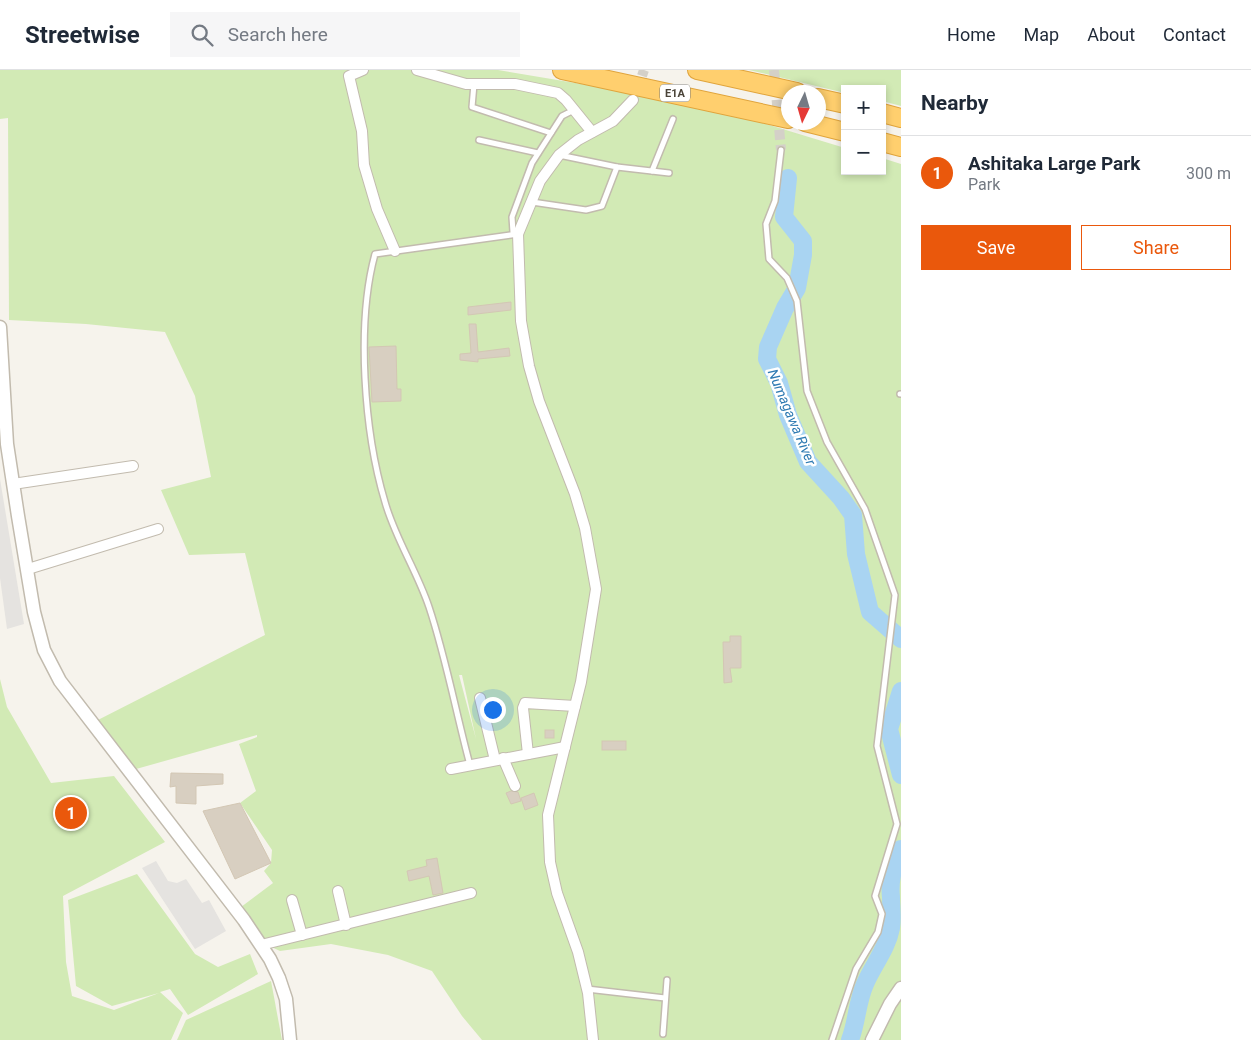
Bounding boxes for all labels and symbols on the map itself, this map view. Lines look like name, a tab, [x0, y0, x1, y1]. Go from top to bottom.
road number: E1A	[660, 84, 690, 102]
north arrow	[781, 85, 826, 130]
water label: Numagawa River	[765, 367, 820, 468]
your location	[480, 697, 506, 723]
pin: 1	[55, 794, 87, 832]

